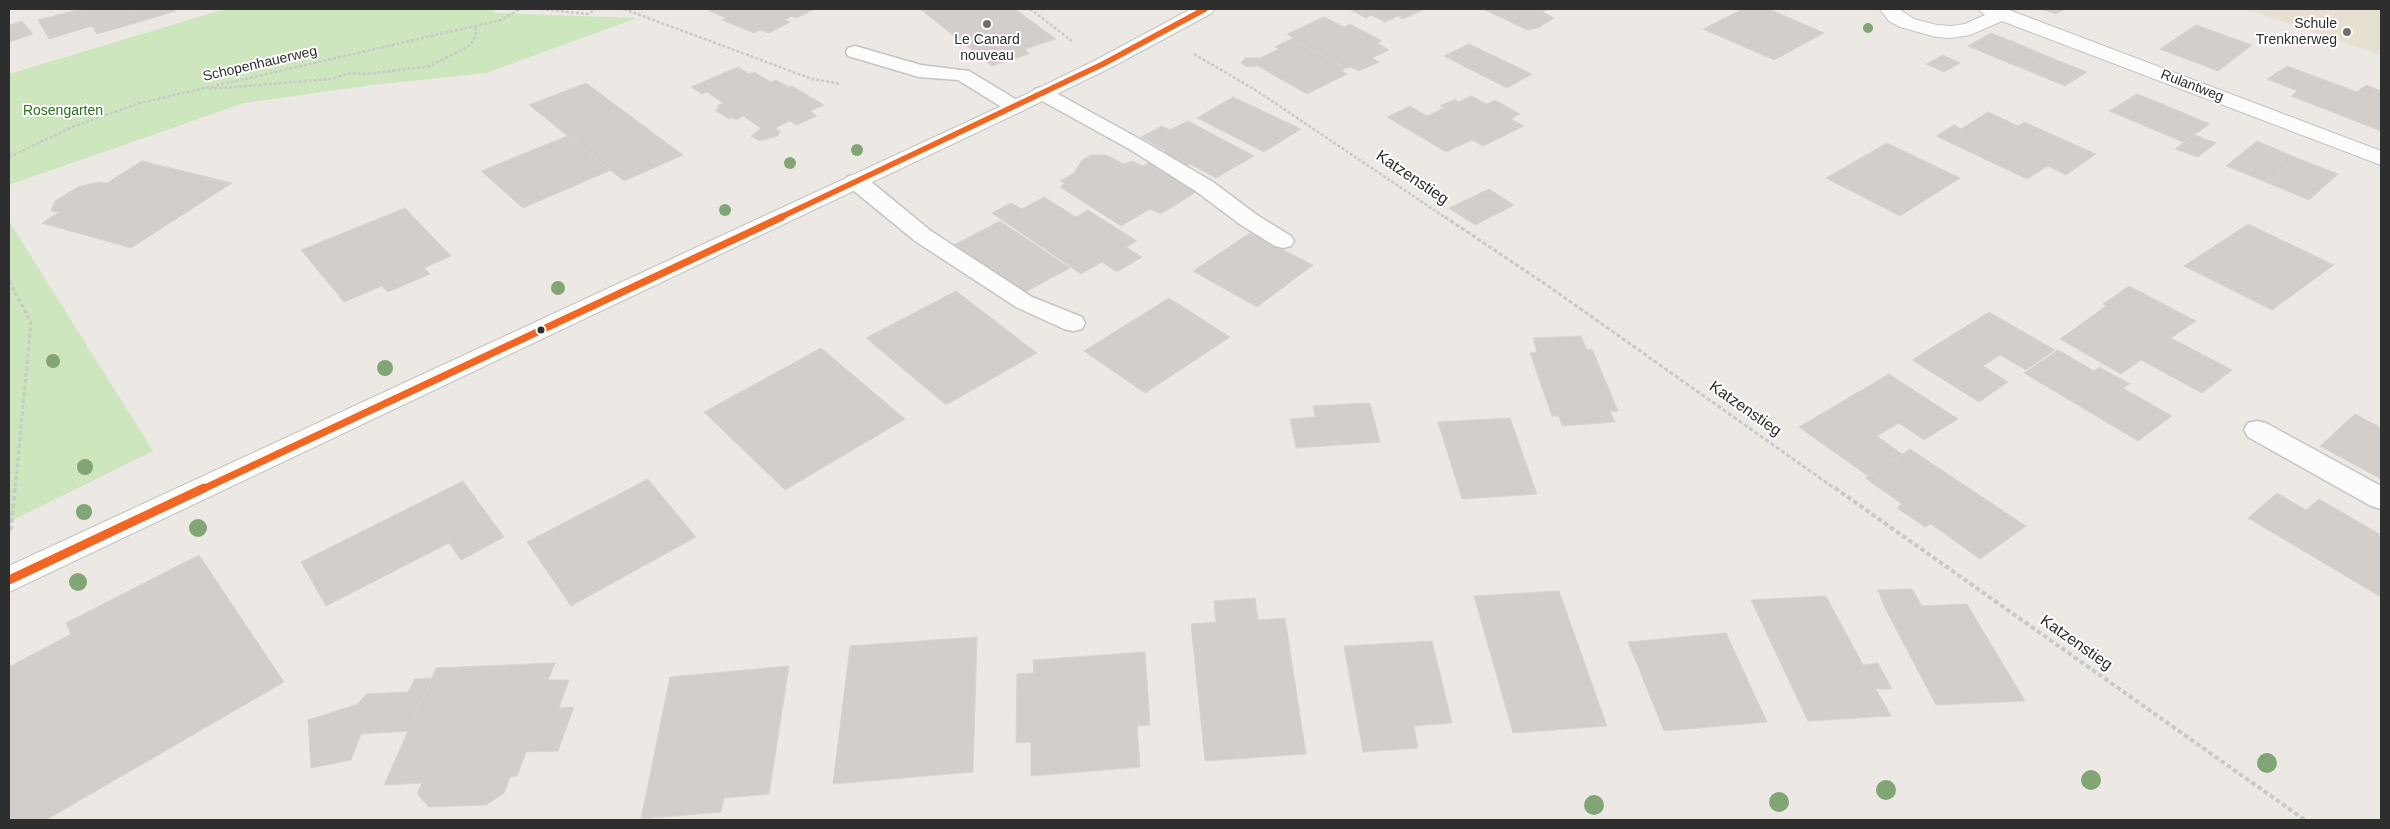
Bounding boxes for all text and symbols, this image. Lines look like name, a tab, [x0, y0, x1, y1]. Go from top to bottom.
place label: Schule Trenknerweg	[2256, 16, 2337, 48]
marker: Le Canard nouveau	[981, 18, 993, 30]
marker: Schule Trenknerweg	[2341, 26, 2353, 38]
place label: Le Canard nouveau	[954, 32, 1020, 64]
street label: Schopenhauerweg	[201, 43, 319, 85]
street label: Rulantweg	[2158, 66, 2226, 106]
park label: Rosengarten	[23, 103, 103, 119]
street label: Katzenstieg	[1372, 147, 1452, 209]
unlabelled marker	[536, 325, 546, 335]
street label: Katzenstieg	[1705, 377, 1785, 441]
street label: Katzenstieg	[2036, 611, 2116, 675]

